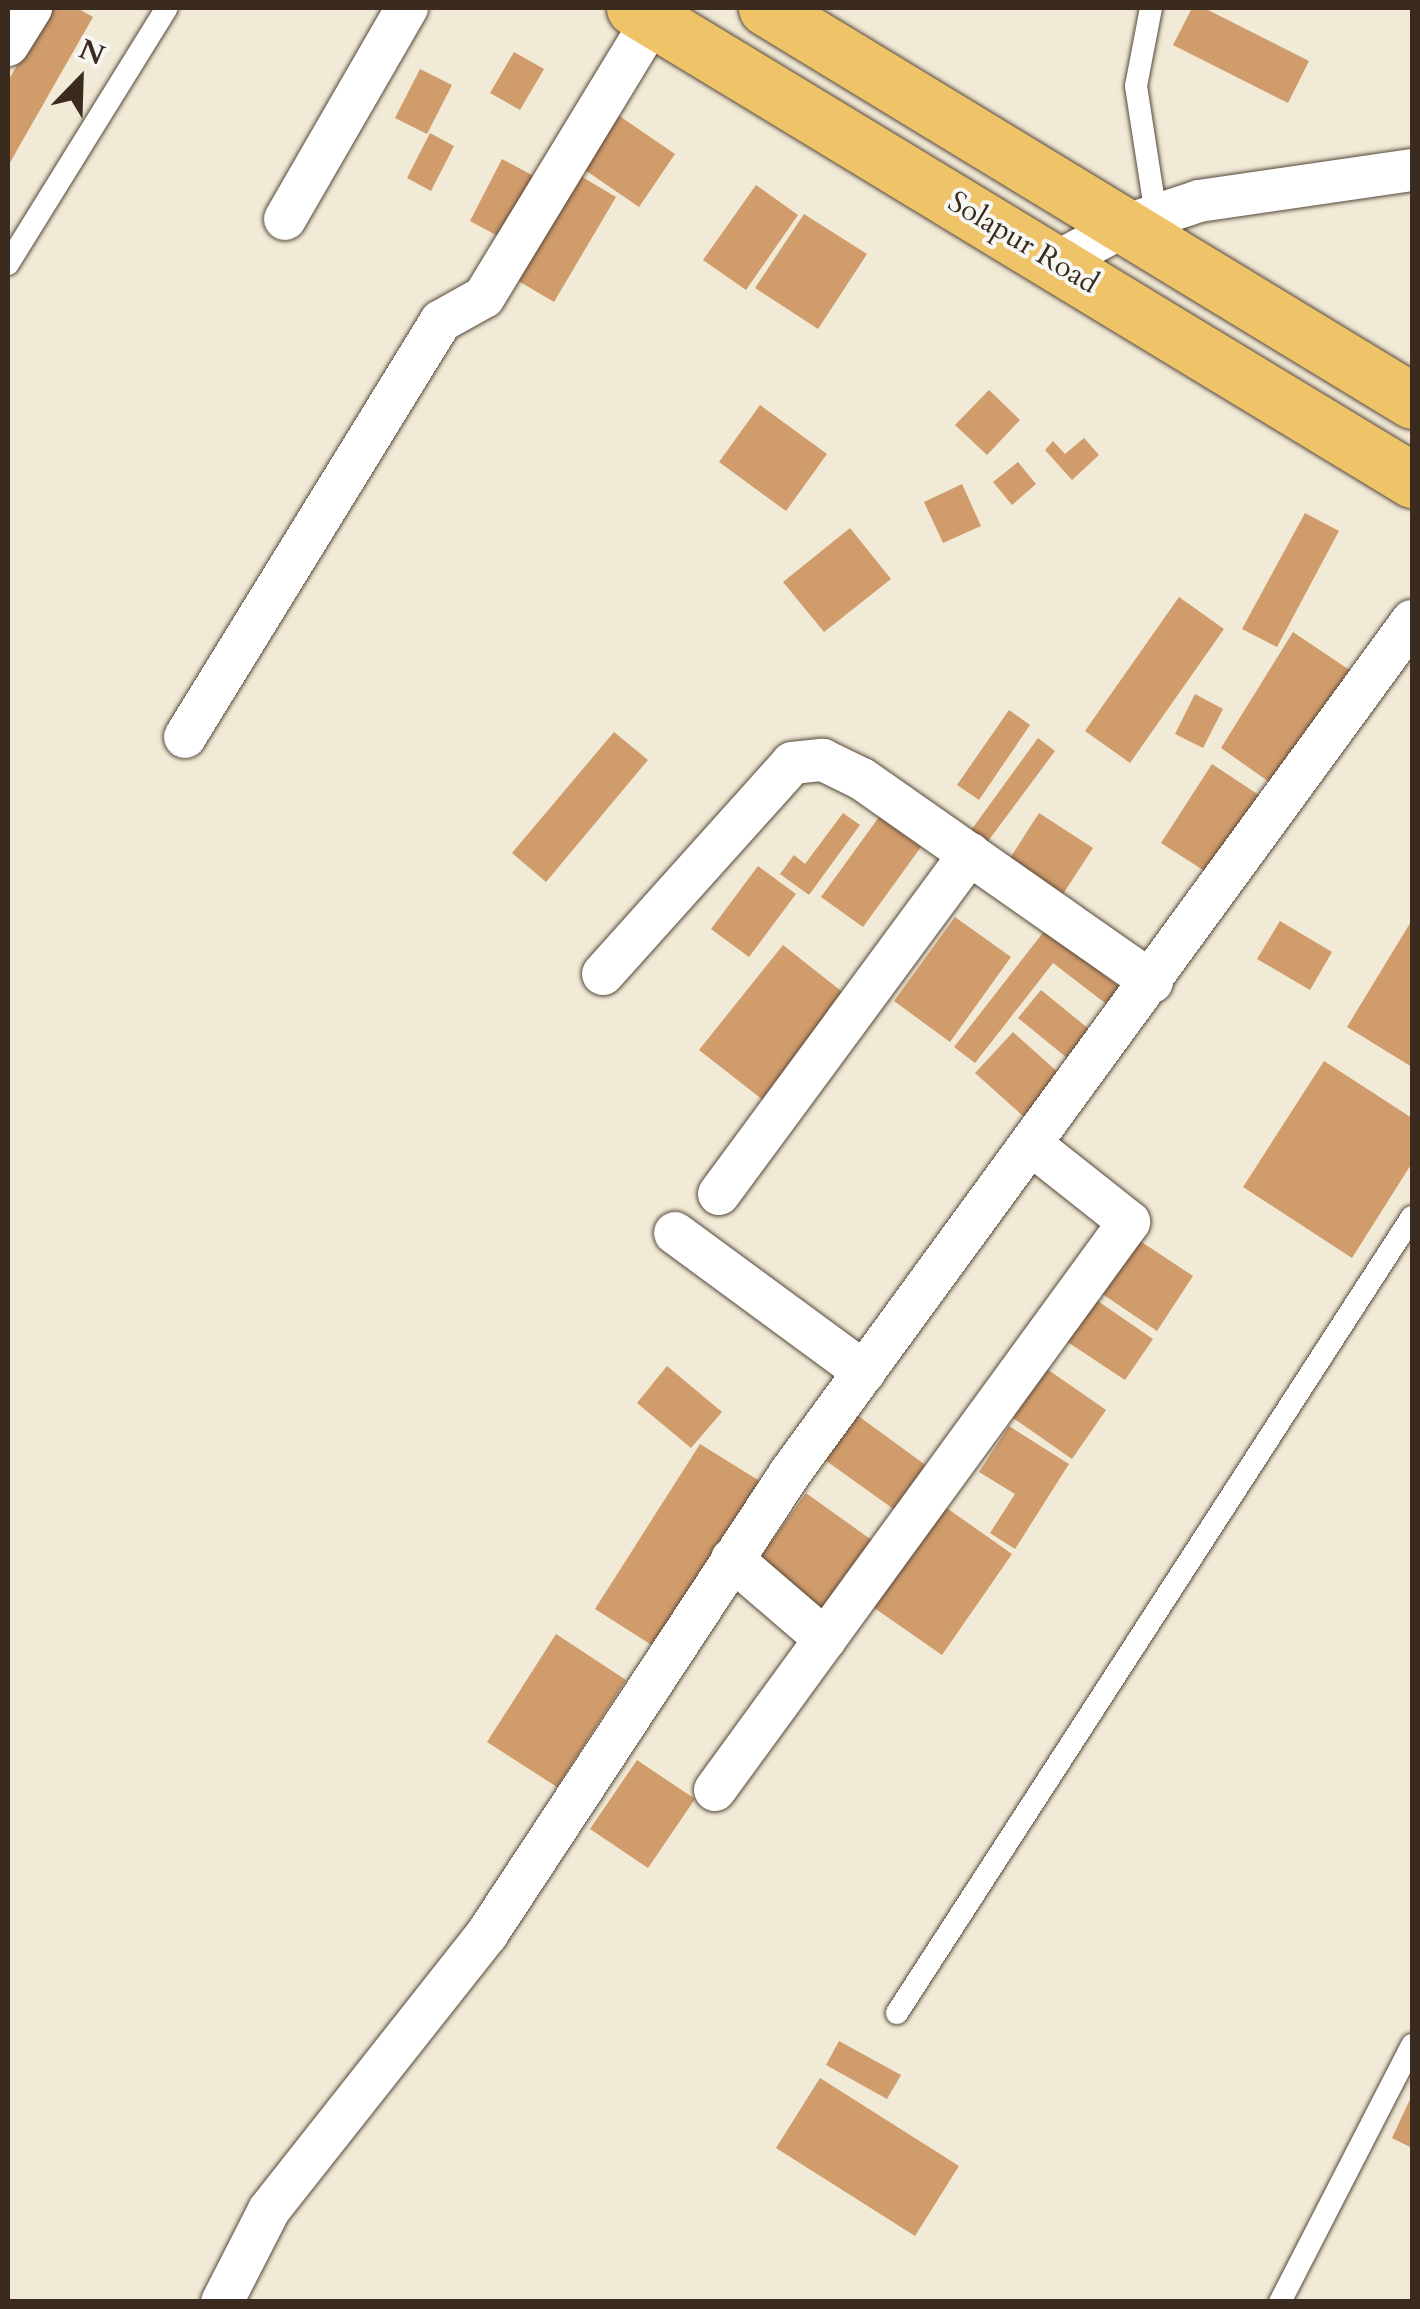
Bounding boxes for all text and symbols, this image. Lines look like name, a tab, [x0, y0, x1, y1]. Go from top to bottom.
north arrow	[30, 30, 130, 130]
text: N	[73, 30, 110, 75]
street label: Solapur Road	[941, 184, 1105, 302]

